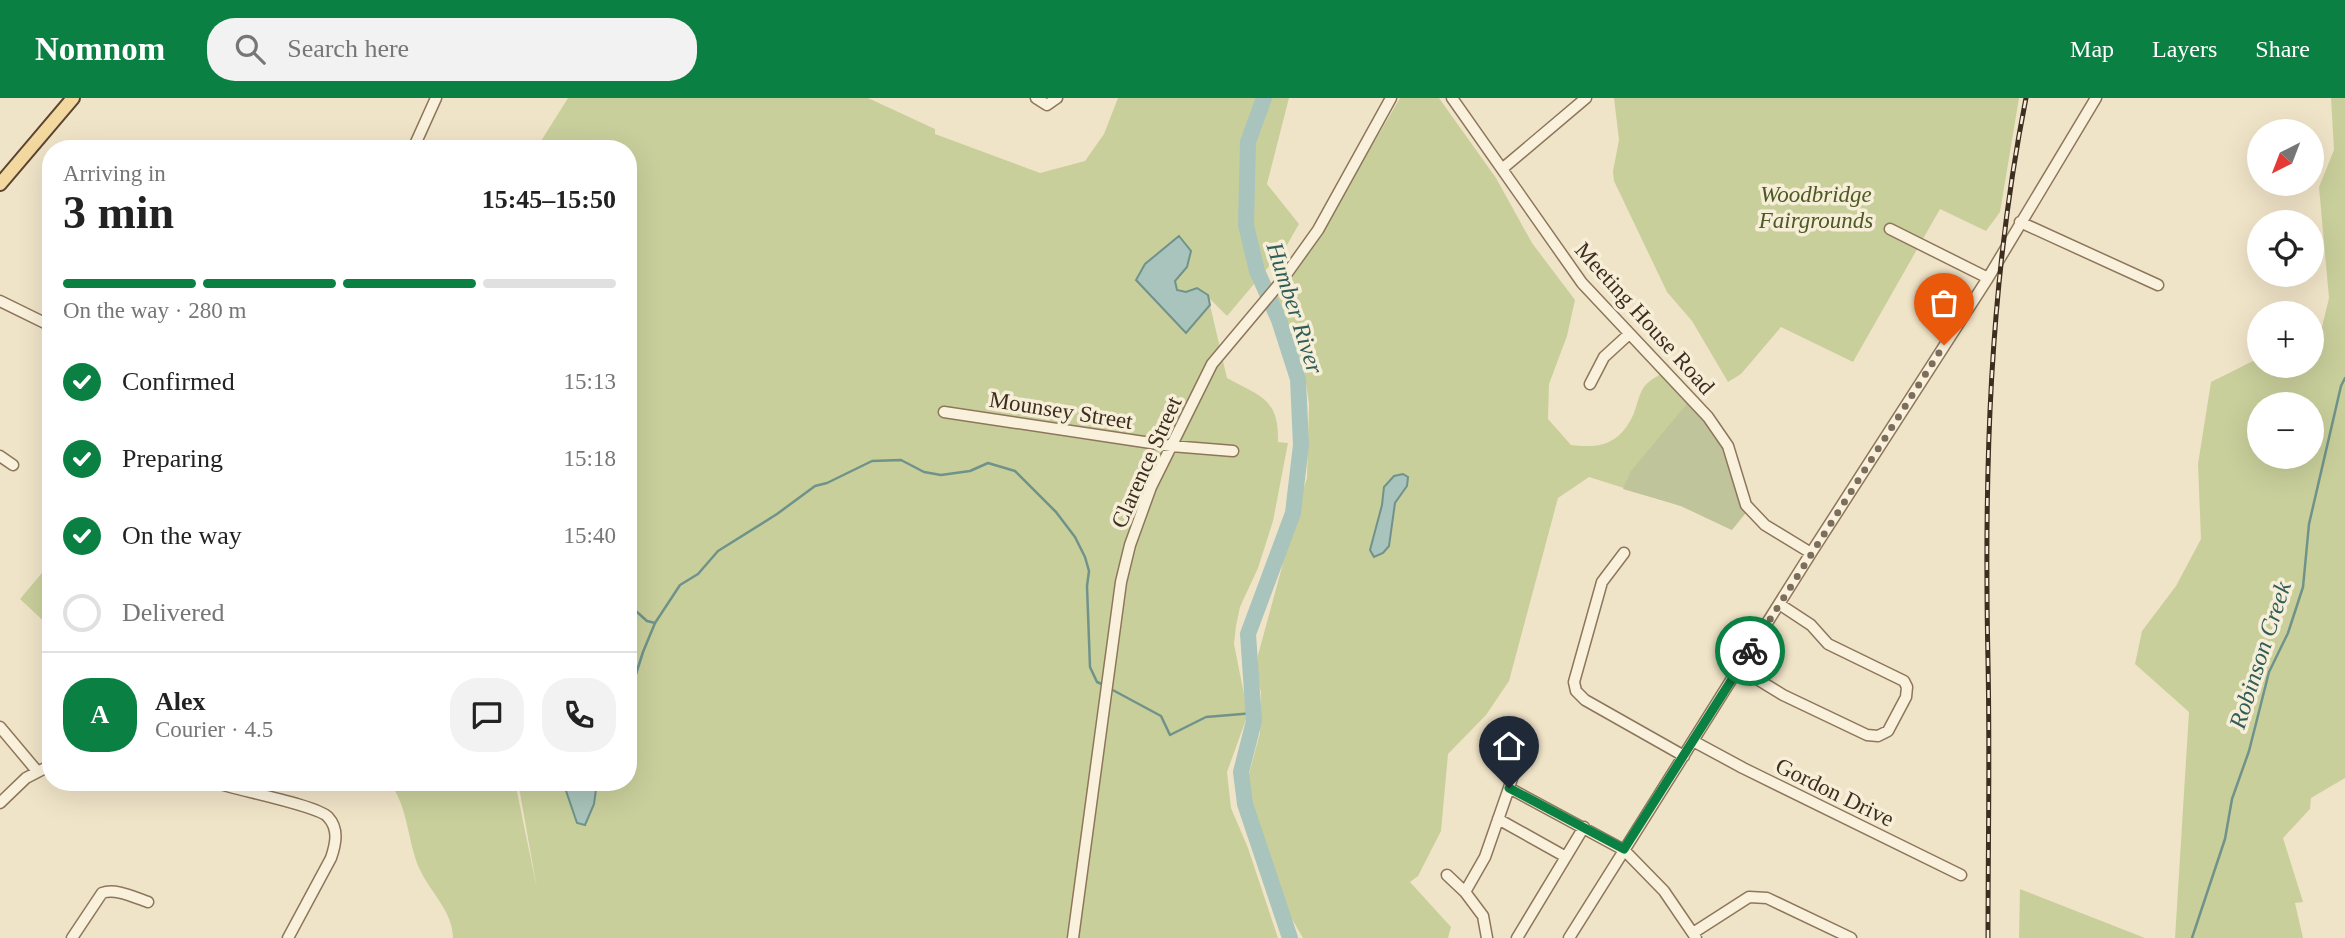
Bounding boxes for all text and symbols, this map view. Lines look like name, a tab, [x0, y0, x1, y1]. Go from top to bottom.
search box	[207, 18, 697, 81]
icon: search	[231, 30, 269, 68]
text: Nomnom	[35, 31, 165, 67]
text: Search here	[287, 34, 409, 63]
text: Map	[2070, 36, 2114, 62]
text: Layers	[2152, 36, 2217, 62]
text: Share	[2255, 36, 2310, 62]
north arrow	[2247, 119, 2324, 196]
map controls	[2247, 119, 2324, 469]
text: Arriving in	[63, 161, 166, 186]
park label: Woodbridge Fairgrounds	[1758, 182, 1873, 233]
text: 15:45–15:50	[482, 185, 616, 214]
text: 3 min	[63, 187, 174, 238]
button: locate	[2247, 210, 2324, 287]
street label: Meeting House Road	[1570, 237, 1720, 400]
water label: Humber River	[1261, 238, 1329, 378]
pin	[1914, 273, 1974, 345]
icon: bag	[1925, 284, 1963, 322]
text: On the way · 280 m	[63, 298, 246, 323]
button: +	[2247, 301, 2324, 378]
icon: check	[63, 363, 101, 401]
text: Confirmed	[122, 367, 235, 396]
text: 15:13	[564, 369, 616, 394]
street label: Mounsey Street	[987, 387, 1135, 434]
street label: Clarence Street	[1106, 392, 1187, 532]
button: −	[2247, 392, 2324, 469]
icon: check	[63, 440, 101, 478]
text: Preparing	[122, 444, 223, 473]
text: 15:18	[564, 446, 616, 471]
icon: check	[63, 517, 101, 555]
text: On the way	[122, 521, 242, 550]
text: 15:40	[564, 523, 616, 548]
water label: Robinson Creek	[2224, 578, 2296, 733]
text: Delivered	[122, 598, 225, 627]
courier	[1715, 616, 1785, 686]
icon: bike	[1731, 632, 1769, 670]
button: chat	[450, 678, 524, 752]
button: phone	[542, 678, 616, 752]
text: Alex	[155, 687, 206, 716]
text: A	[91, 700, 109, 729]
pin	[1479, 716, 1539, 788]
text: Courier · 4.5	[155, 717, 273, 742]
icon: home	[1490, 727, 1528, 765]
street label: Gordon Drive	[1772, 753, 1898, 832]

